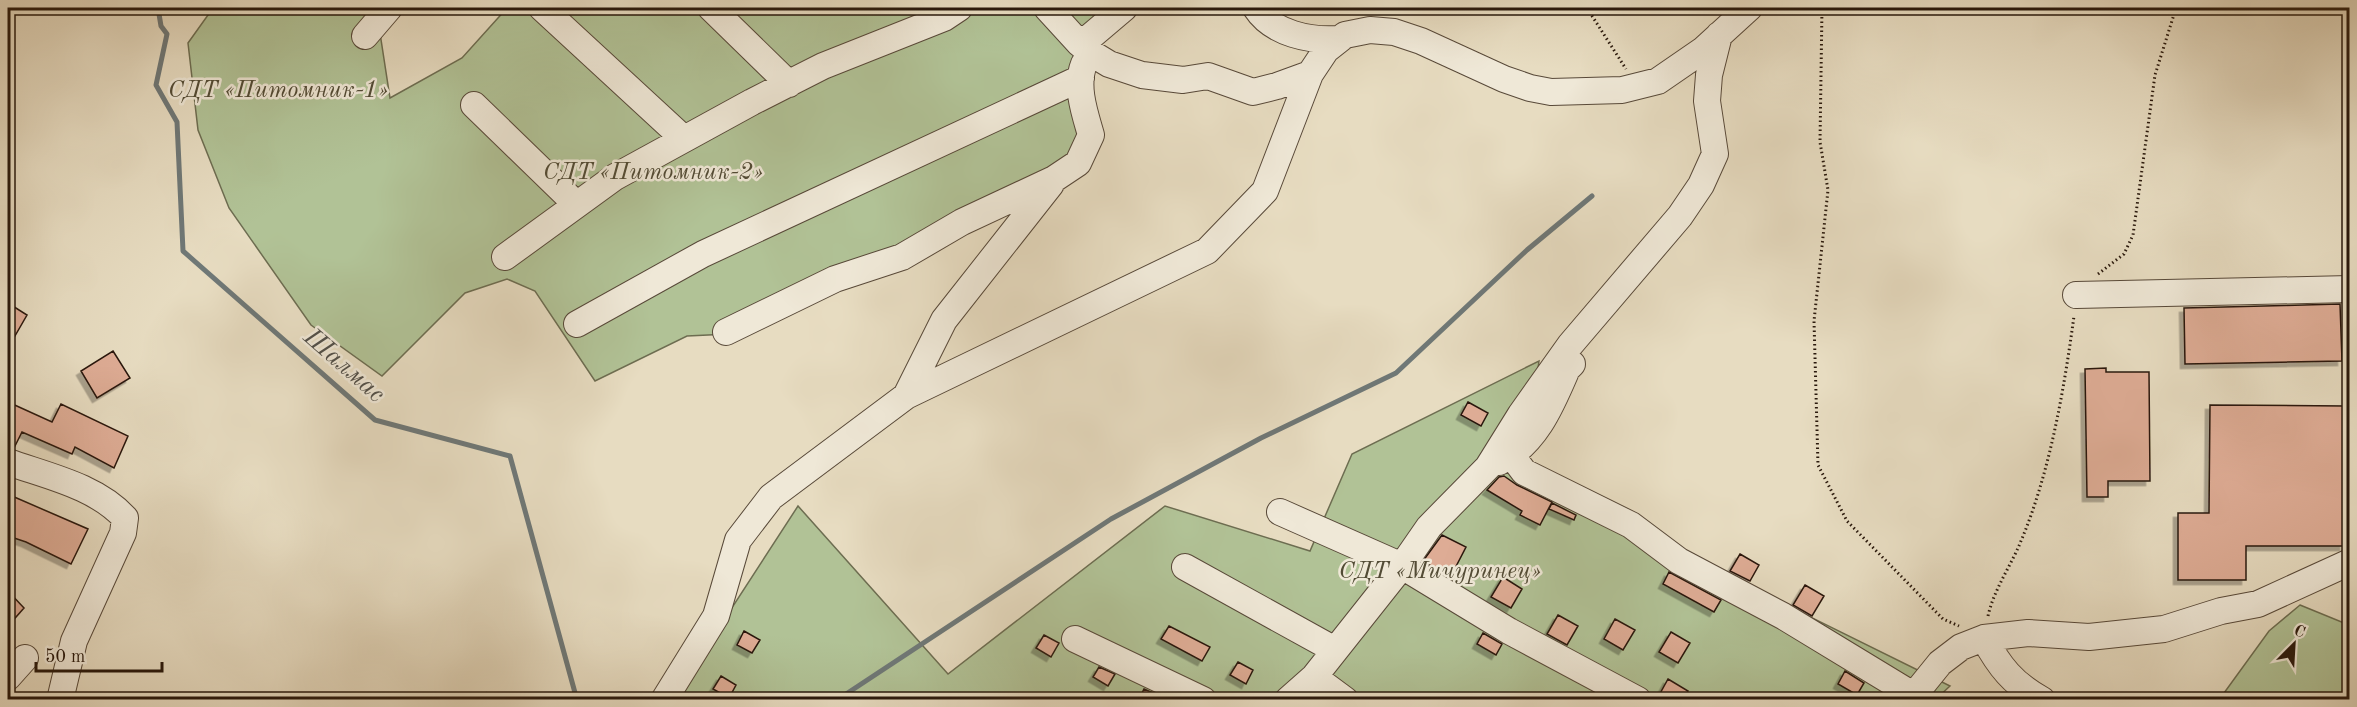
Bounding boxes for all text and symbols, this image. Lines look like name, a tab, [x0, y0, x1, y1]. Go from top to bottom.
park label: СДТ «Питомник-1»	[168, 79, 388, 103]
park label: СДТ «Питомник-2»	[543, 161, 763, 185]
water label: Шалмас	[297, 323, 390, 408]
park label: СДТ «Мичуринец»	[1339, 560, 1541, 584]
north arrow	[2264, 614, 2324, 674]
text: С	[2291, 623, 2307, 642]
scale bar	[36, 635, 162, 673]
text: 50 m	[45, 648, 85, 666]

